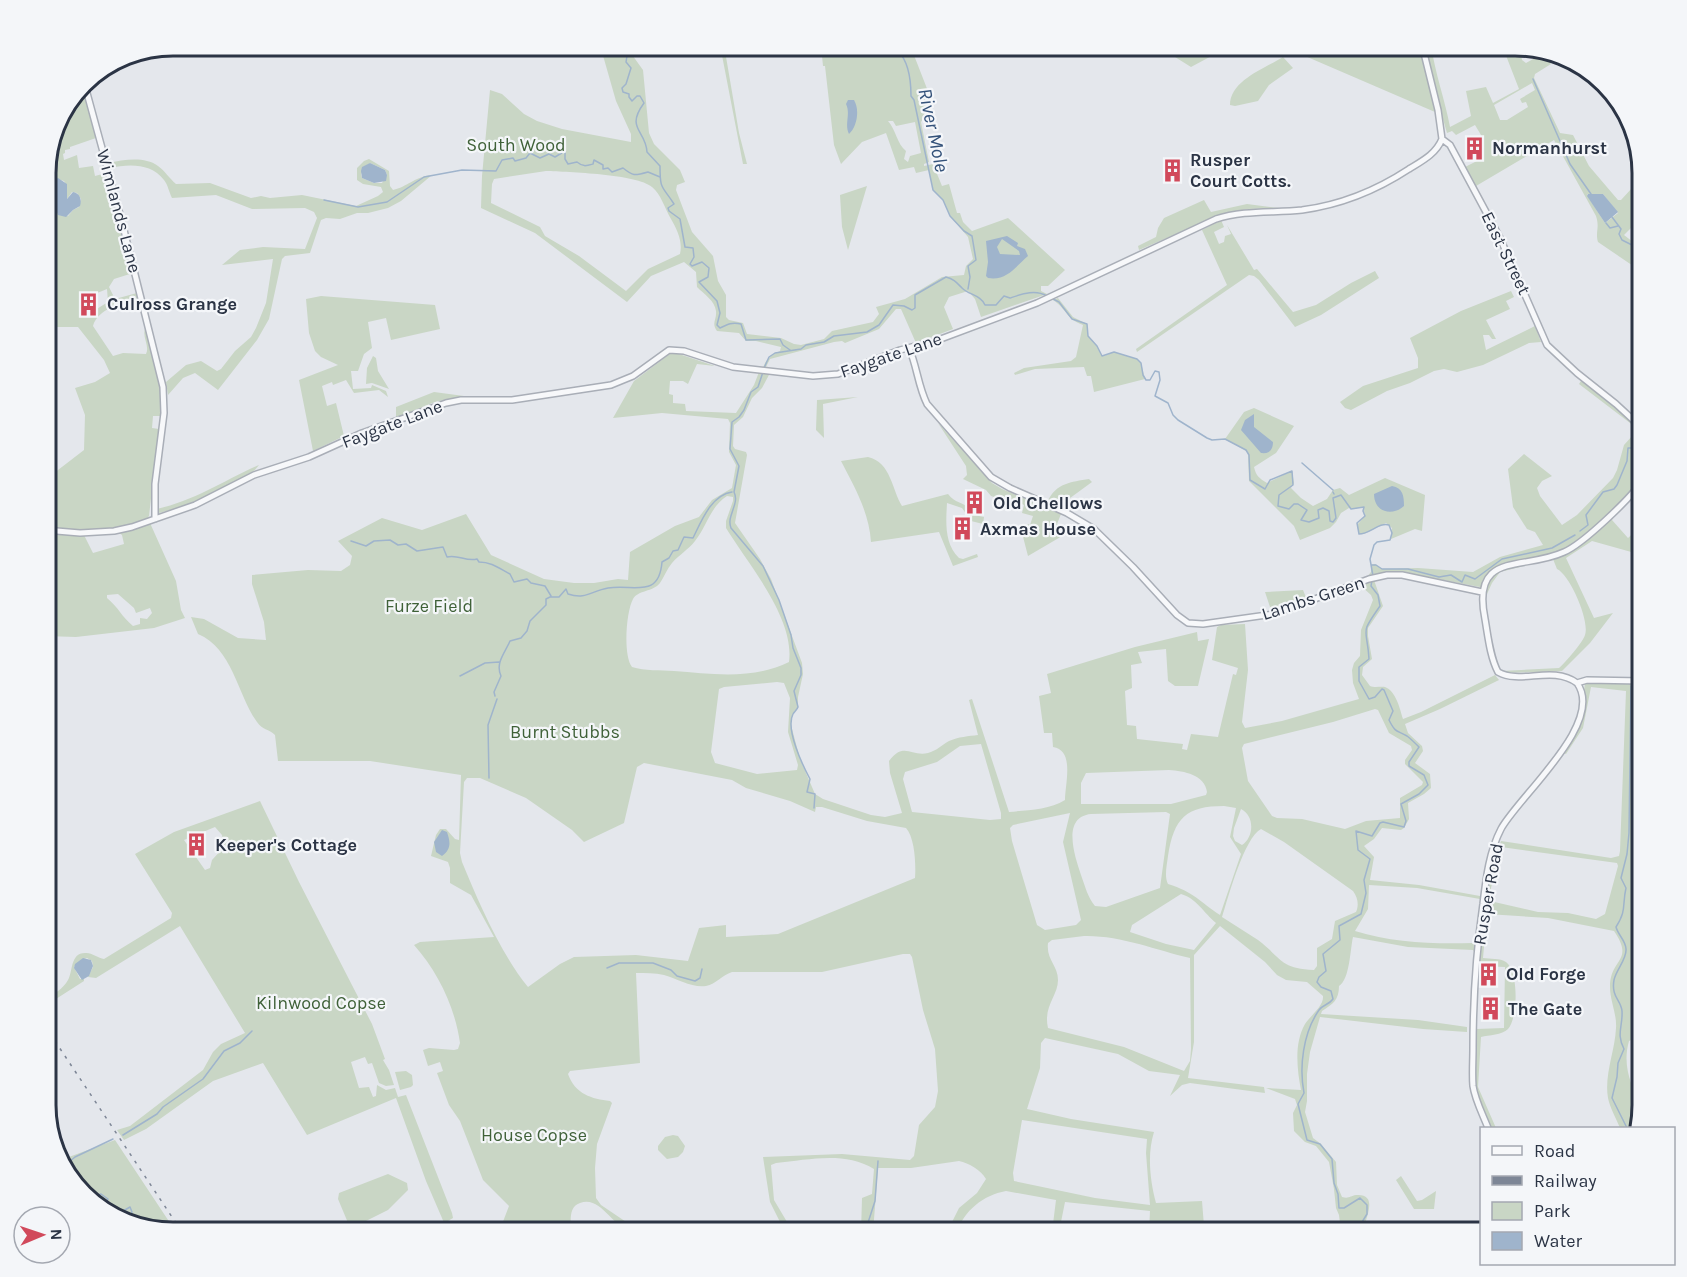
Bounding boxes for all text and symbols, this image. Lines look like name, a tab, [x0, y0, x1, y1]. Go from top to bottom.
water label: River Mole	[913, 86, 954, 174]
park label: South Wood	[466, 134, 566, 156]
building icon: Normanhurst	[1461, 135, 1487, 161]
place label: Normanhurst	[1492, 137, 1607, 159]
street label: Wimlands Lane	[92, 147, 146, 275]
place label: Rusper Court Cotts.	[1190, 149, 1291, 192]
building icon: Rusper Court Cotts.	[1159, 157, 1185, 183]
street label: East Street	[1476, 208, 1536, 298]
building icon: Culross Grange	[76, 291, 102, 317]
place label: Culross Grange	[107, 293, 237, 315]
street label: Faygate Lane	[837, 327, 945, 383]
street label: Faygate Lane	[339, 395, 445, 453]
building icon: Old Chellows	[962, 490, 988, 516]
place label: Old Chellows	[993, 492, 1103, 514]
building icon: Axmas House	[949, 516, 975, 542]
place label: Axmas House	[980, 518, 1096, 540]
street label: Lambs Green	[1259, 571, 1367, 625]
park label: Furze Field	[385, 595, 473, 617]
park label: Burnt Stubbs	[510, 721, 620, 743]
building icon: Keeper's Cottage	[184, 832, 210, 858]
place label: Keeper's Cottage	[215, 834, 357, 856]
street label: Rusper Road	[1468, 841, 1508, 947]
building icon: Old Forge	[1475, 961, 1501, 987]
place label: Old Forge	[1506, 963, 1586, 985]
park label: Kilnwood Copse	[256, 992, 386, 1014]
building icon: The Gate	[1477, 996, 1503, 1022]
place label: The Gate	[1508, 998, 1582, 1020]
park label: House Copse	[481, 1124, 587, 1146]
legend	[1480, 1127, 1675, 1265]
text: Road	[1534, 1140, 1575, 1162]
text: Railway	[1534, 1170, 1597, 1192]
text: Park	[1534, 1200, 1571, 1222]
north arrow	[12, 1205, 72, 1265]
text: N	[47, 1228, 66, 1241]
text: Water	[1534, 1230, 1582, 1252]

